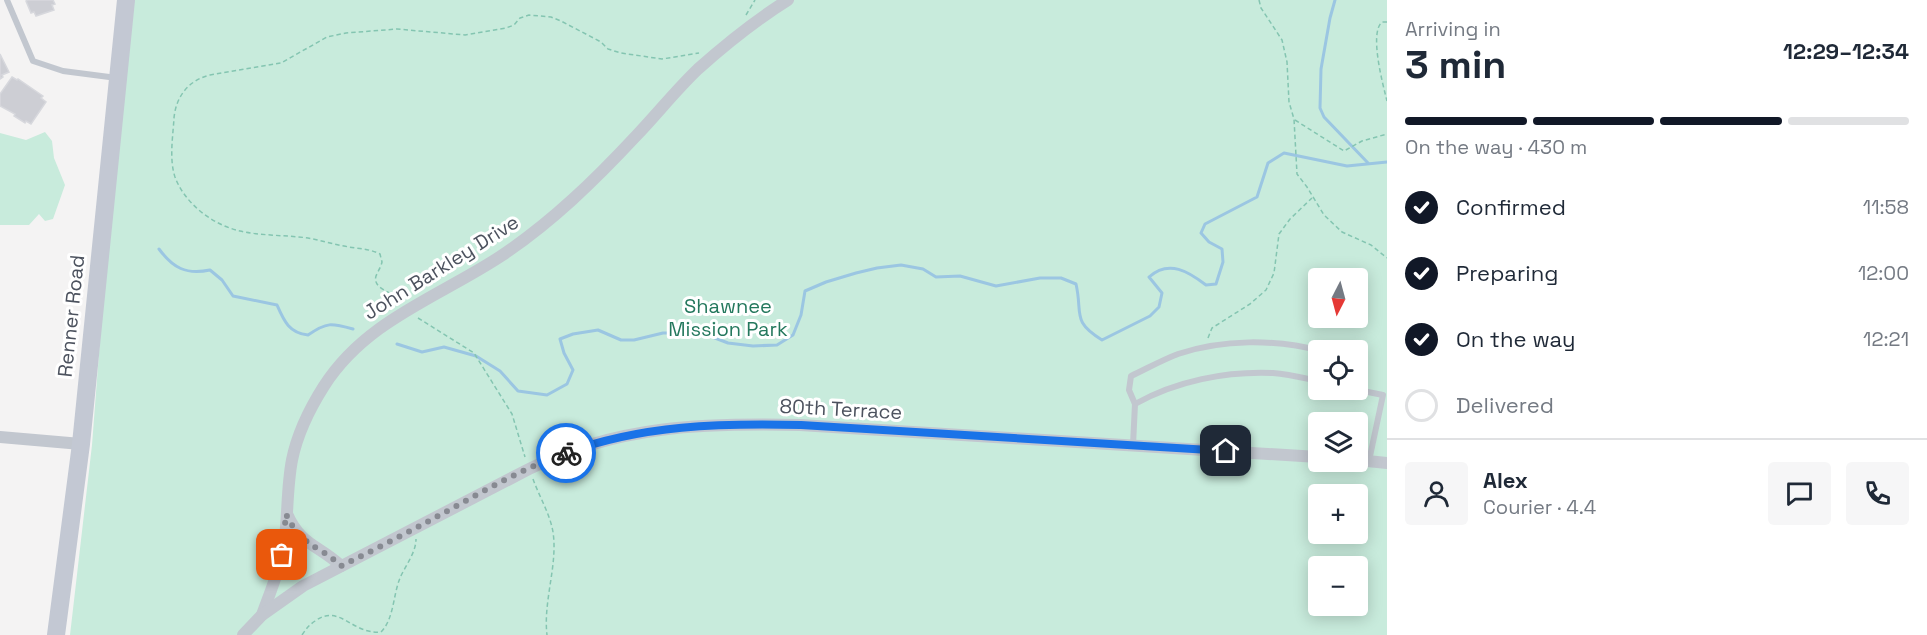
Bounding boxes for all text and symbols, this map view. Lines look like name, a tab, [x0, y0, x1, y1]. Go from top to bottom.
text: Arriving in	[1405, 16, 1501, 42]
text: 12:29–12:34	[1783, 37, 1909, 65]
text: 3 min	[1405, 40, 1506, 89]
text: On the way · 430 m	[1405, 134, 1587, 160]
icon: check	[1405, 191, 1438, 224]
text: Confirmed	[1456, 193, 1566, 221]
text: 11:58	[1863, 194, 1909, 220]
street label: John Barkley Drive	[358, 209, 524, 325]
street label: Renner Road	[52, 254, 90, 378]
icon: check	[1405, 257, 1438, 290]
text: Preparing	[1456, 259, 1558, 287]
text: 12:00	[1858, 260, 1909, 286]
north arrow	[1308, 268, 1368, 328]
map controls	[1308, 268, 1368, 616]
park label: Shawnee Mission Park	[668, 293, 788, 342]
icon: check	[1405, 323, 1438, 356]
text: On the way	[1456, 325, 1575, 353]
text: 12:21	[1863, 326, 1909, 352]
button: locate	[1308, 340, 1368, 400]
text: Delivered	[1456, 391, 1554, 419]
street label: 80th Terrace	[779, 393, 903, 425]
button: layers	[1308, 412, 1368, 472]
courier	[536, 423, 596, 483]
pin	[1200, 425, 1251, 476]
icon: home	[1209, 434, 1242, 467]
icon: bike	[550, 437, 583, 470]
button: person	[1405, 462, 1468, 525]
button: chat	[1768, 462, 1831, 525]
button: phone	[1846, 462, 1909, 525]
text: Alex	[1483, 466, 1528, 494]
button: +	[1308, 484, 1368, 544]
text: Courier · 4.4	[1483, 494, 1596, 520]
pin	[256, 529, 307, 580]
icon: bag	[265, 538, 298, 571]
button: −	[1308, 556, 1368, 616]

